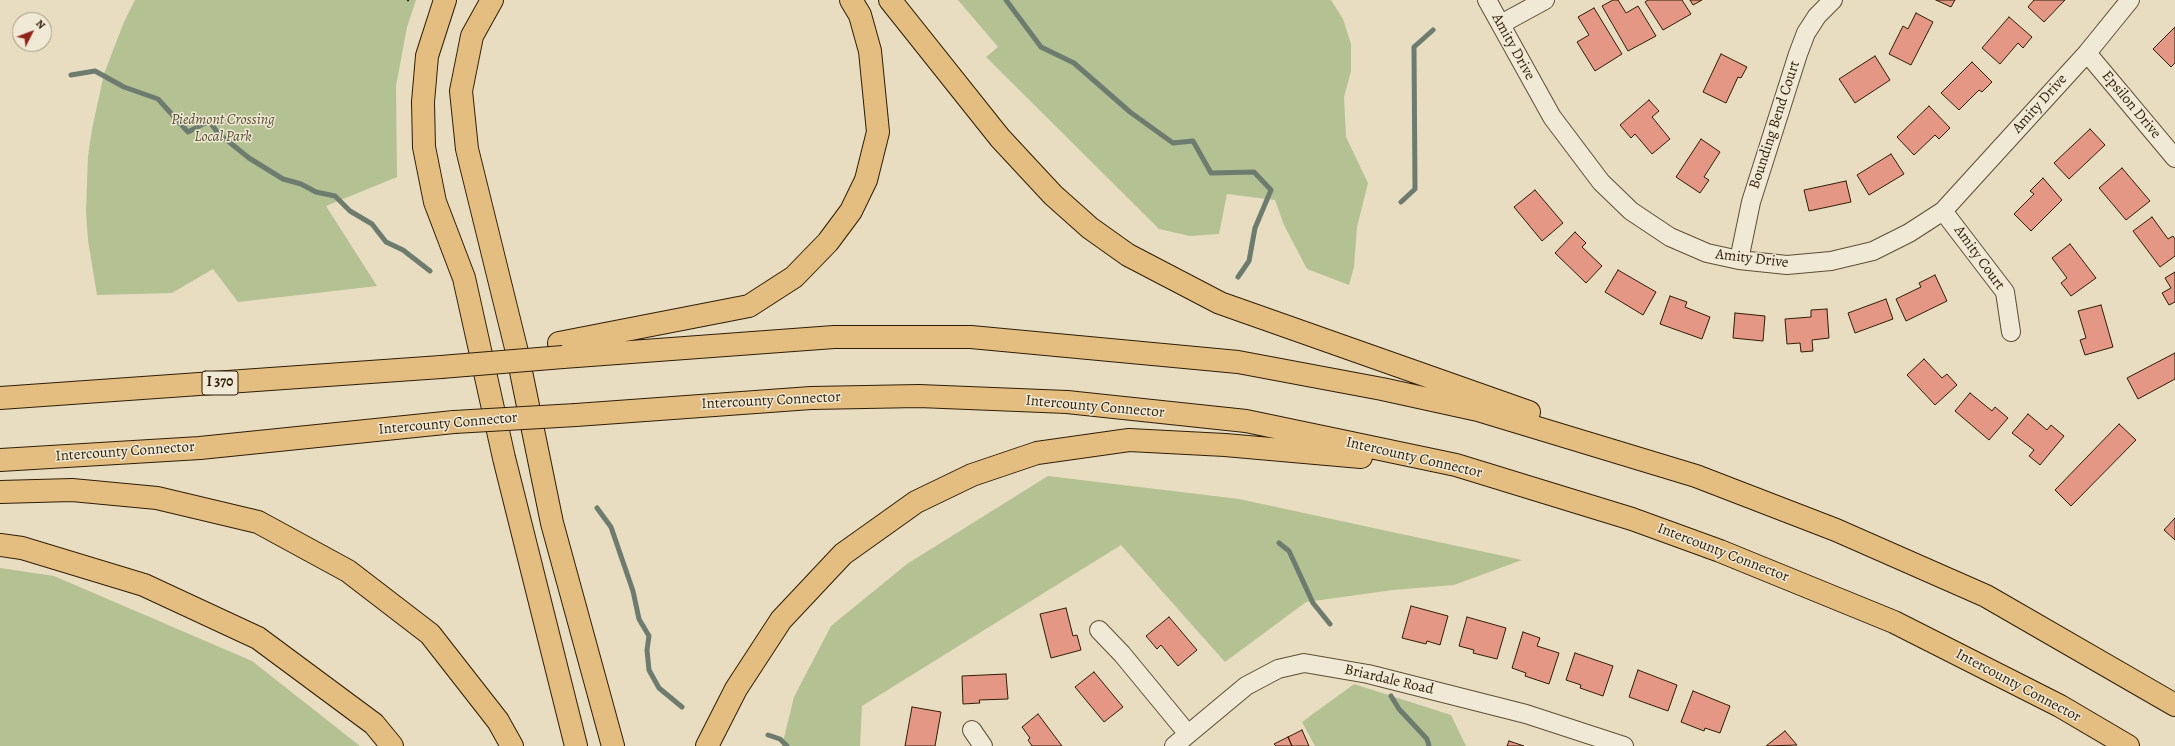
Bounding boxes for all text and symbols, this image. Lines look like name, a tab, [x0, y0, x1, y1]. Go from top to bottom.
street label: Amity Drive	[1487, 11, 1539, 83]
north arrow	[12, 12, 52, 52]
text: N	[32, 16, 49, 32]
street label: Bounding Bend Court	[1746, 59, 1804, 191]
street label: Epsilon Drive	[2097, 67, 2165, 143]
street label: Amity Drive	[2009, 71, 2071, 137]
park label: Piedmont Crossing Local Park	[171, 111, 275, 146]
street label: Amity Court	[1950, 222, 2008, 294]
street label: Amity Drive	[1714, 246, 1790, 272]
road number: I 370	[202, 371, 238, 395]
street label: Intercounty Connector	[701, 388, 841, 414]
street label: Intercounty Connector	[1025, 392, 1165, 422]
street label: Intercounty Connector	[378, 409, 518, 439]
street label: Intercounty Connector	[1344, 434, 1484, 482]
street label: Intercounty Connector	[55, 438, 195, 466]
street label: Intercounty Connector	[1655, 520, 1791, 586]
street label: Intercounty Connector	[1952, 645, 2084, 727]
street label: Briardale Road	[1343, 661, 1435, 699]

